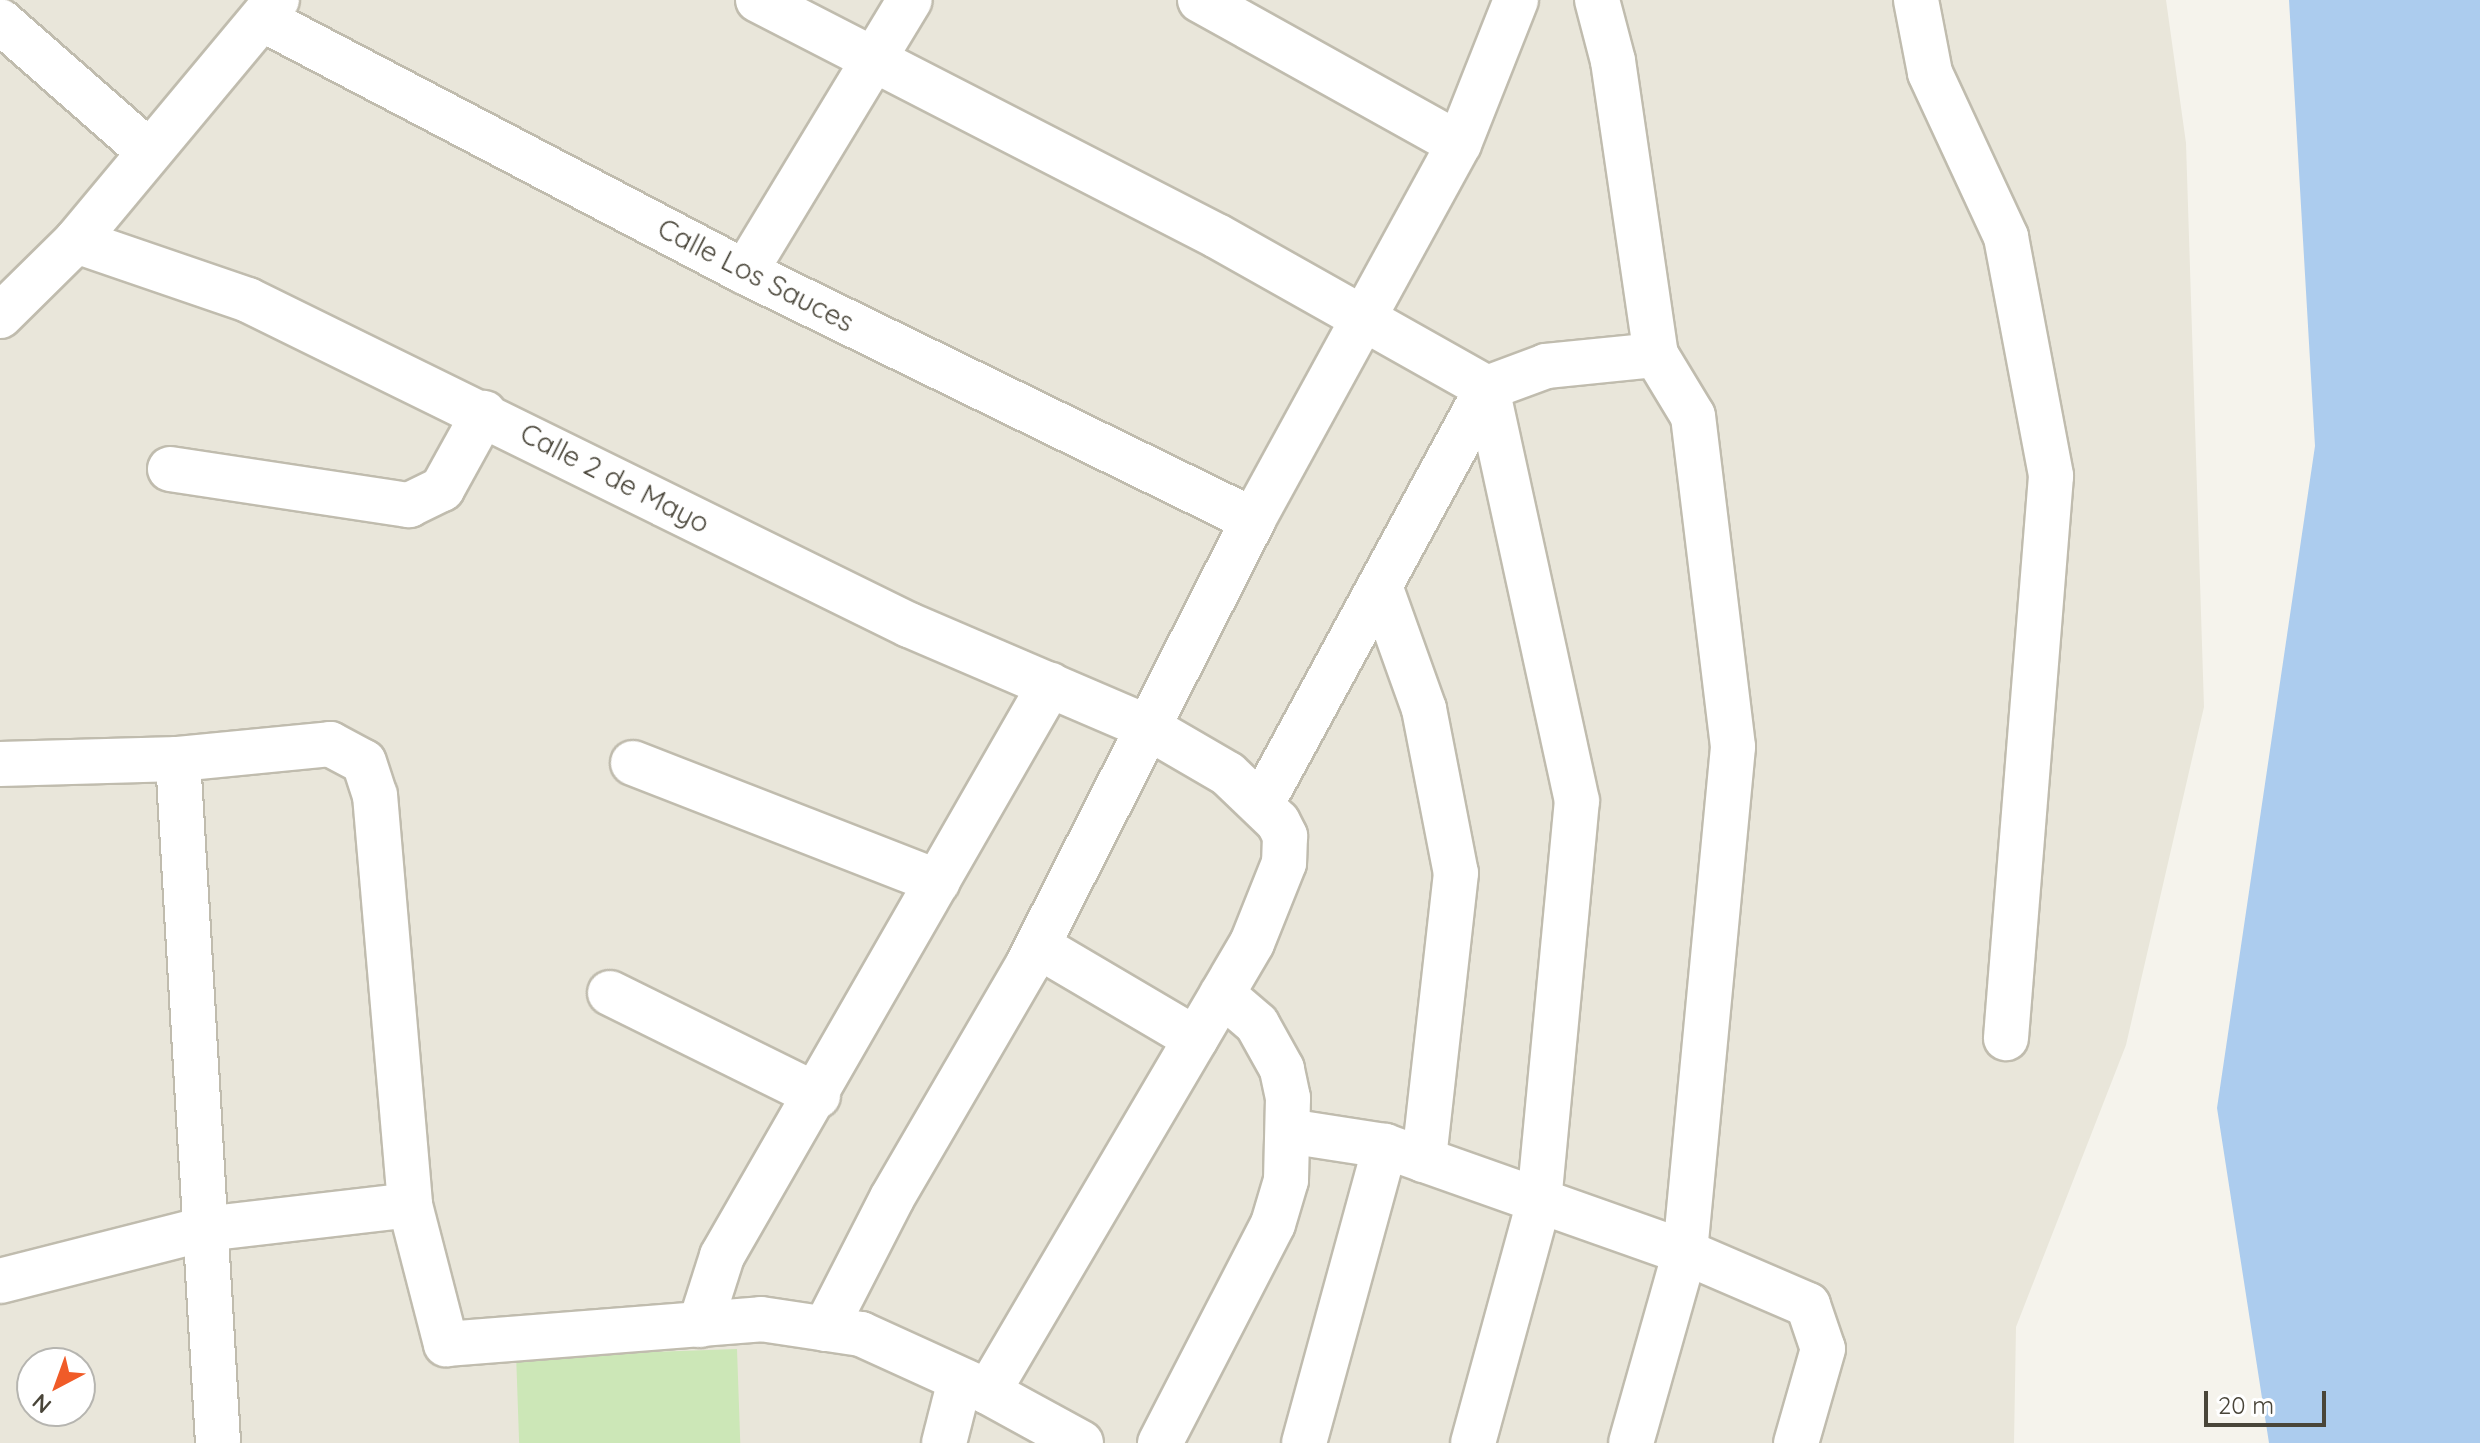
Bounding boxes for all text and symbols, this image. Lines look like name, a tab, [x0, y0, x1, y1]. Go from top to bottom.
street label: Calle Los Sauces	[652, 211, 860, 339]
street label: Calle 2 de Mayo	[515, 416, 715, 540]
north arrow	[16, 1347, 96, 1427]
scale bar	[2208, 1375, 2330, 1425]
text: N	[26, 1388, 57, 1419]
text: 20 m	[2218, 1390, 2274, 1420]

